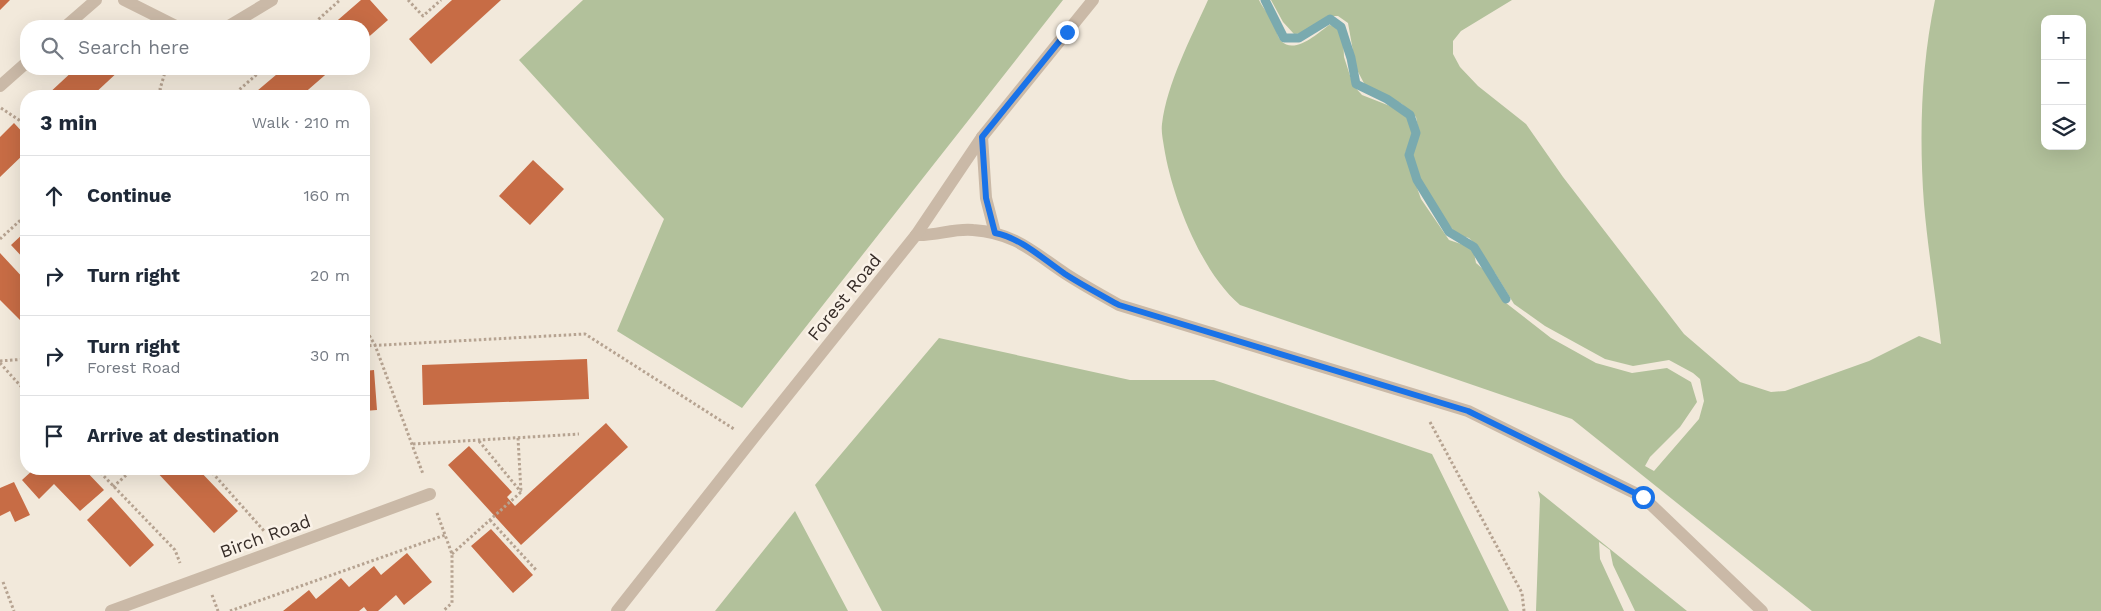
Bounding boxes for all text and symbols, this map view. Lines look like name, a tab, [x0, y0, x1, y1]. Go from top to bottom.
map controls	[2041, 15, 2086, 150]
button: +	[2041, 15, 2086, 60]
search box	[20, 20, 370, 75]
route end	[1056, 21, 1079, 44]
icon: search	[38, 34, 66, 62]
text: Search here	[78, 36, 189, 59]
button: −	[2041, 60, 2086, 105]
button: layers	[2041, 105, 2086, 150]
text: 3 min	[40, 110, 97, 135]
text: Walk · 210 m	[252, 113, 350, 132]
icon: ahead	[40, 182, 68, 210]
text: Continue	[87, 184, 171, 207]
text: 160 m	[303, 186, 350, 205]
street label: Forest Road	[803, 249, 885, 345]
icon: right	[40, 262, 68, 290]
text: Turn right	[87, 264, 180, 287]
text: 20 m	[310, 266, 350, 285]
text: Turn right	[87, 335, 180, 358]
icon: right	[40, 342, 68, 370]
text: 30 m	[310, 346, 350, 365]
text: Forest Road	[87, 358, 181, 377]
icon: arrive	[40, 422, 68, 450]
text: Arrive at destination	[87, 424, 279, 447]
route start	[1632, 486, 1655, 509]
street label: Birch Road	[217, 510, 313, 562]

